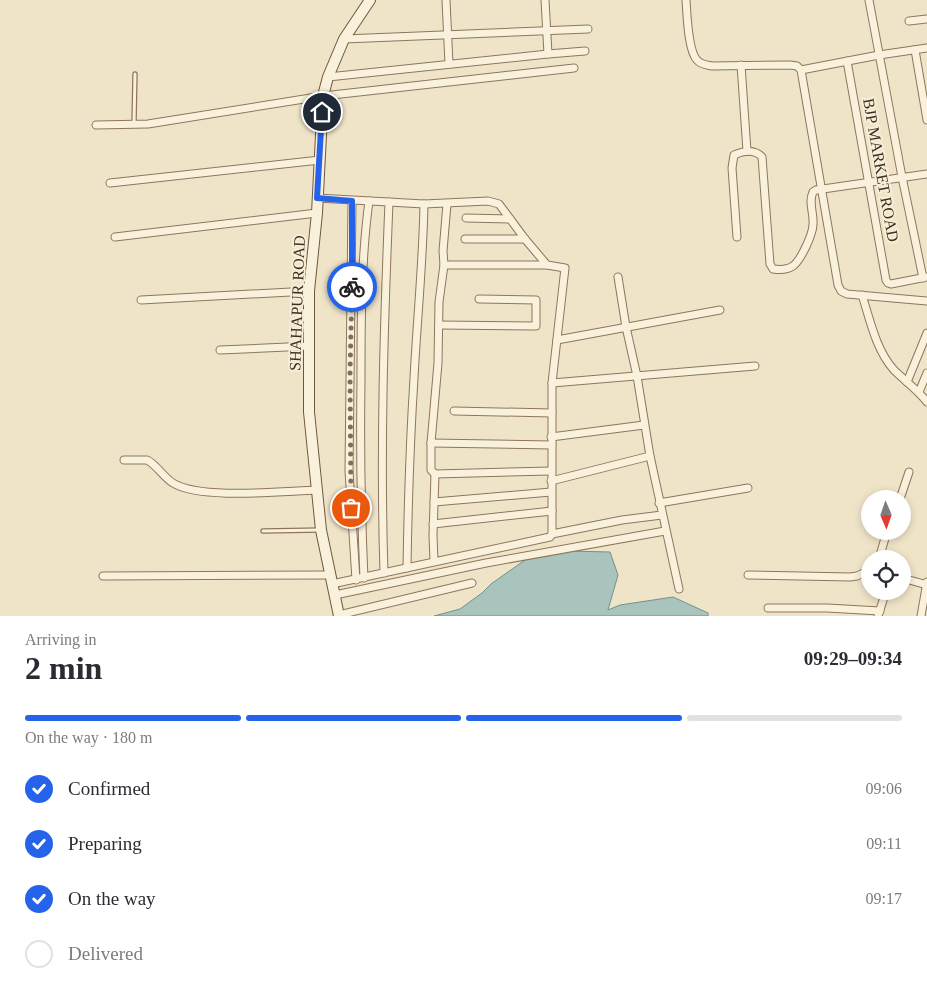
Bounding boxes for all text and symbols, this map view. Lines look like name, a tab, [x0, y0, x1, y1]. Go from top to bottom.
pin	[301, 91, 343, 133]
street label: BJP MARKET ROAD	[860, 97, 902, 243]
icon: home	[308, 98, 336, 126]
street label: SHAHAPUR ROAD	[286, 235, 308, 371]
courier	[327, 262, 377, 312]
icon: bike	[338, 273, 366, 301]
pin	[330, 487, 372, 529]
north arrow	[861, 490, 911, 540]
map controls	[861, 490, 911, 600]
icon: bag	[337, 494, 365, 522]
button: locate	[861, 550, 911, 600]
text: Arriving in	[25, 631, 97, 648]
text: 09:29–09:34	[804, 648, 902, 669]
text: 2 min	[25, 650, 102, 686]
text: On the way · 180 m	[25, 729, 153, 746]
icon: check	[25, 775, 53, 803]
text: Confirmed	[68, 778, 150, 799]
text: 09:06	[866, 780, 902, 797]
icon: check	[25, 830, 53, 858]
text: Preparing	[68, 833, 142, 854]
text: 09:11	[866, 835, 902, 852]
icon: check	[25, 885, 53, 913]
text: On the way	[68, 888, 156, 909]
text: 09:17	[866, 890, 902, 907]
text: Delivered	[68, 943, 143, 964]

